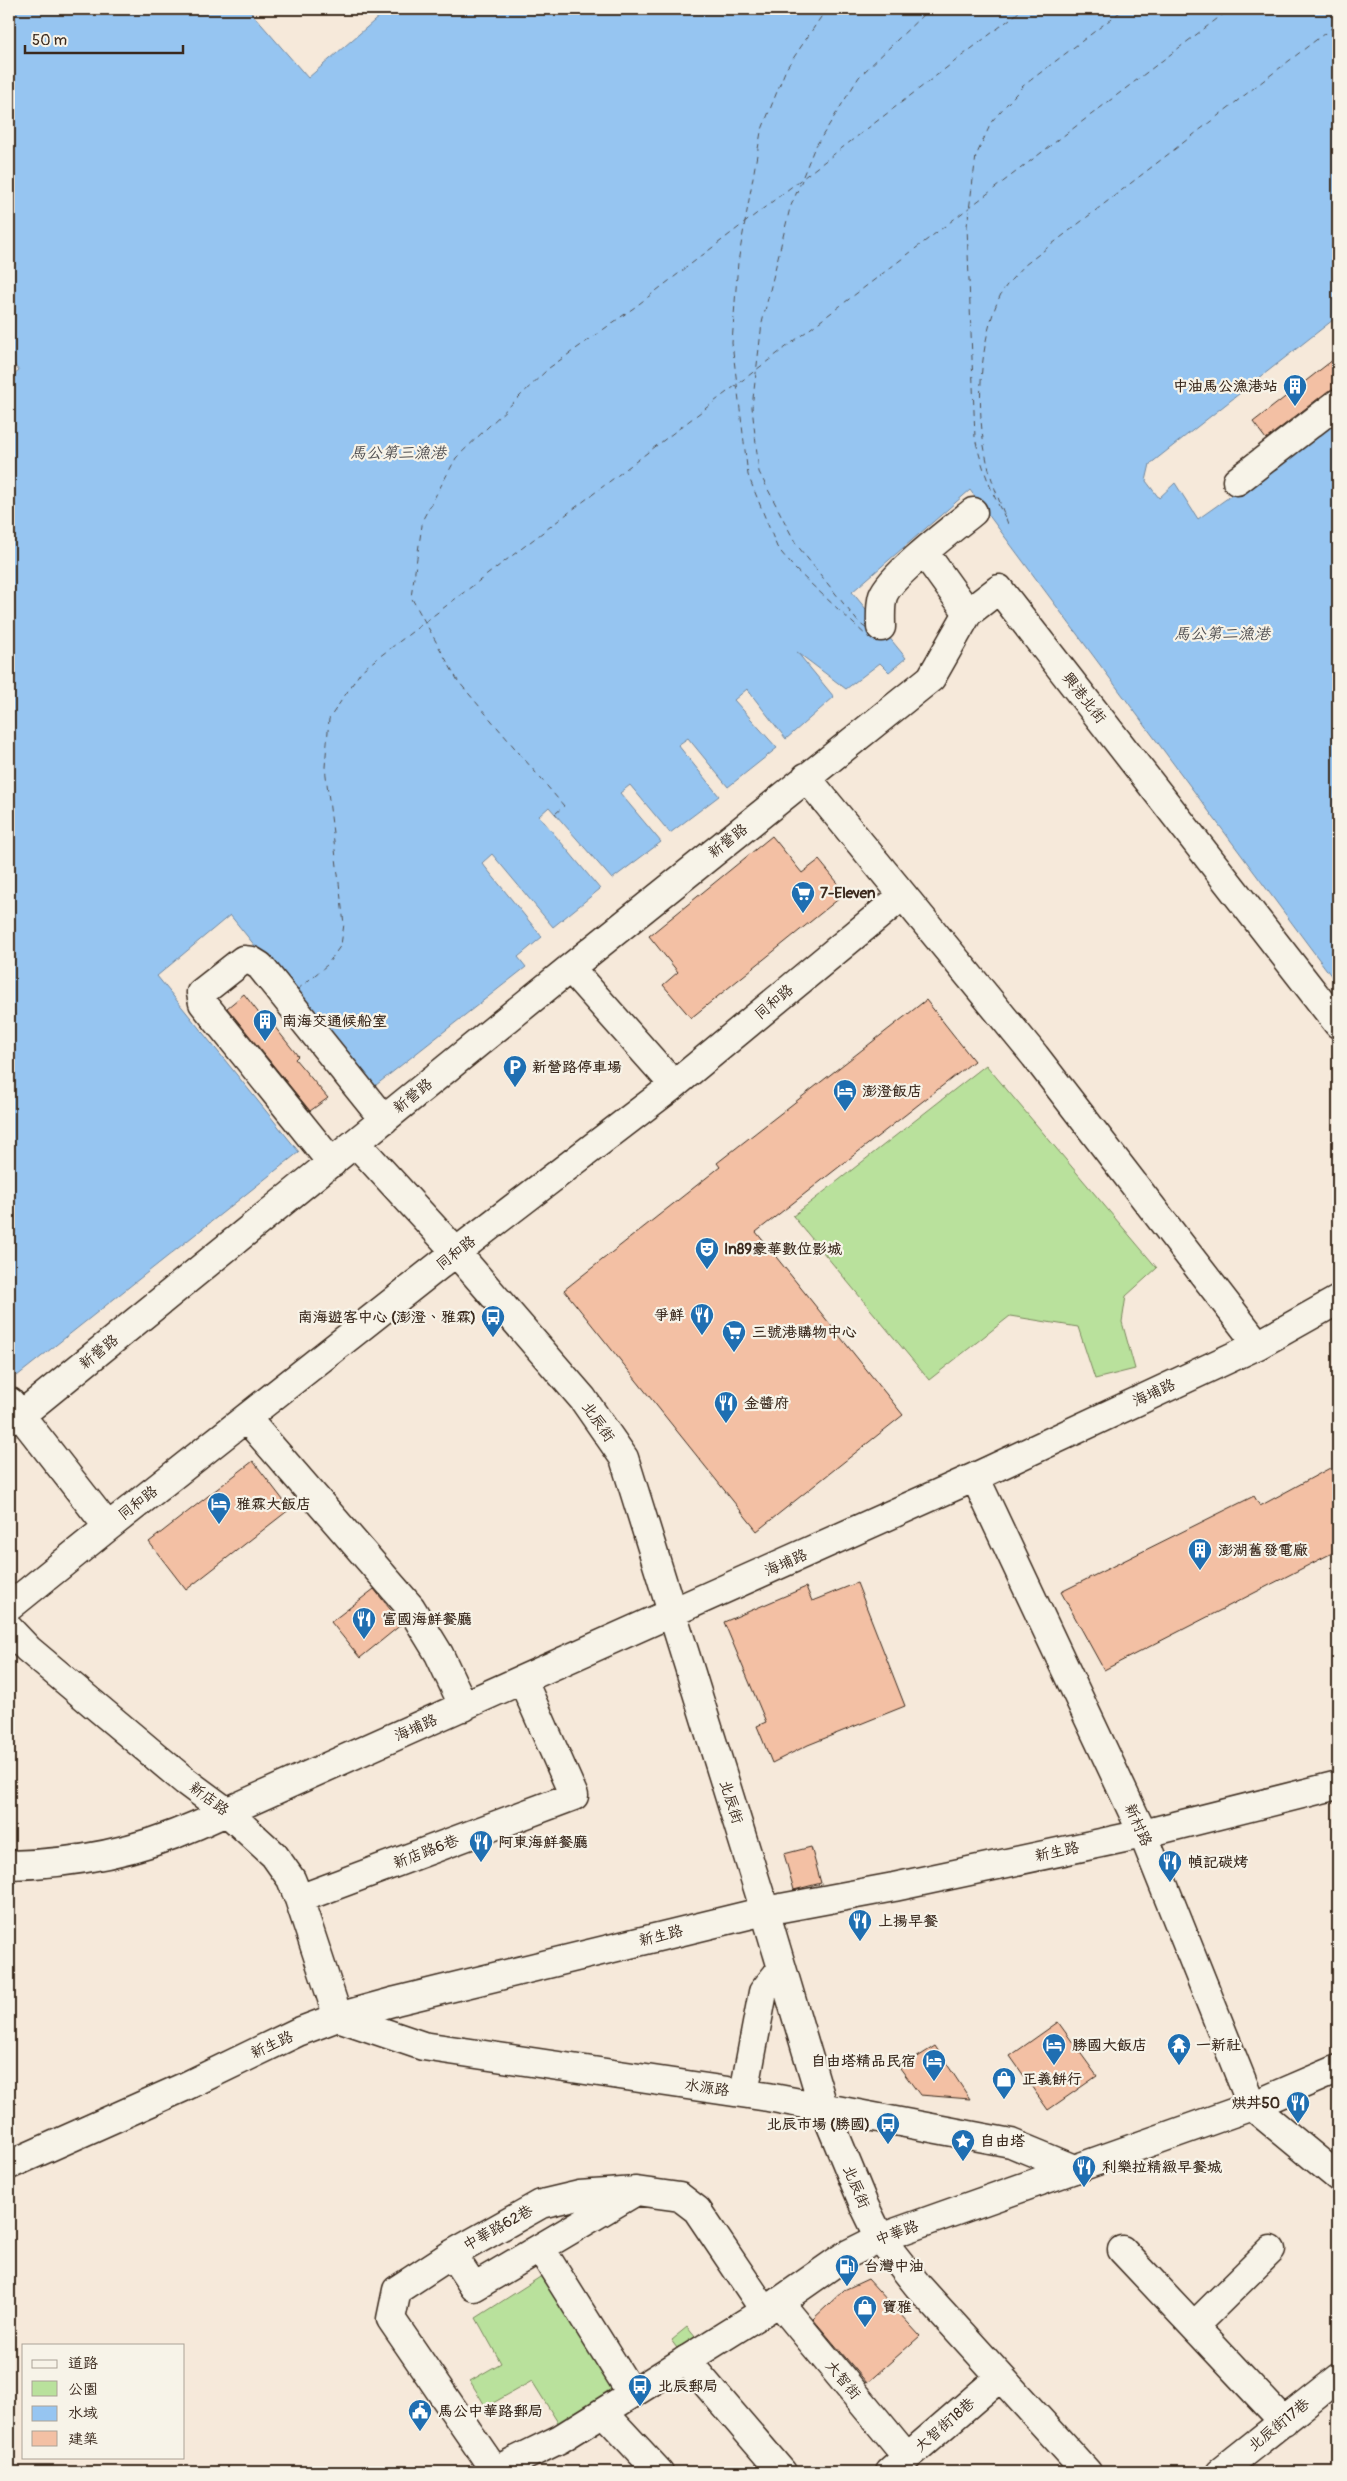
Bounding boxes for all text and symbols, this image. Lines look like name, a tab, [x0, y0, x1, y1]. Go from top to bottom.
scale bar	[25, 22, 182, 54]
text: 50 m	[32, 31, 67, 50]
building icon: 中油馬公漁港站	[1282, 373, 1308, 407]
place label: 中油馬公漁港站	[1173, 377, 1278, 396]
water label: 馬公第三漁港	[350, 443, 448, 463]
water label: 馬公第二漁港	[1174, 624, 1272, 644]
street label: 興港北街	[1058, 669, 1110, 727]
street label: 新營路	[704, 820, 752, 862]
supermarket icon: 7-Eleven	[790, 880, 816, 914]
place label: 7-Eleven	[820, 884, 876, 903]
street label: 同和路	[751, 980, 797, 1024]
building icon: 南海交通候船室	[252, 1008, 278, 1042]
place label: 南海交通候船室	[282, 1012, 387, 1031]
parking icon: 新營路停車場	[502, 1054, 528, 1088]
place label: 新營路停車場	[532, 1058, 622, 1077]
street label: 新營路	[390, 1074, 436, 1118]
hotel icon: 澎澄飯店	[832, 1078, 858, 1112]
place label: 澎澄飯店	[862, 1082, 922, 1101]
street label: 同和路	[432, 1232, 480, 1274]
theatre icon: In89豪華數位影城	[694, 1236, 720, 1270]
place label: In89豪華數位影城	[724, 1240, 842, 1259]
restaurant icon: 爭鮮	[689, 1302, 715, 1336]
bus stop icon: 南海遊客中心 (澎澄、雅霖)	[480, 1304, 506, 1338]
place label: 爭鮮	[654, 1306, 685, 1325]
place label: 南海遊客中心 (澎澄、雅霖)	[298, 1308, 476, 1327]
supermarket icon: 三號港購物中心	[721, 1319, 747, 1353]
place label: 三號港購物中心	[752, 1323, 857, 1342]
street label: 新營路	[76, 1330, 122, 1374]
street label: 海埔路	[1130, 1375, 1178, 1411]
restaurant icon: 金醬府	[713, 1390, 739, 1424]
place label: 金醬府	[744, 1394, 789, 1413]
street label: 北辰街	[577, 1398, 619, 1446]
street label: 同和路	[114, 1482, 162, 1524]
hotel icon: 雅霖大飯店	[206, 1491, 232, 1525]
place label: 雅霖大飯店	[236, 1495, 311, 1514]
building icon: 澎湖舊發電廠	[1187, 1537, 1213, 1571]
place label: 澎湖舊發電廠	[1218, 1541, 1308, 1560]
street label: 海埔路	[762, 1545, 810, 1581]
restaurant icon: 富國海鮮餐廳	[351, 1606, 377, 1640]
place label: 富國海鮮餐廳	[382, 1610, 472, 1629]
street label: 海埔路	[392, 1710, 440, 1746]
street label: 新店路	[185, 1778, 233, 1820]
street label: 北辰街	[715, 1778, 747, 1826]
street label: 新村路	[1120, 1801, 1156, 1849]
restaurant icon: 阿東海鮮餐廳	[468, 1829, 494, 1863]
street label: 新店路6巷	[391, 1831, 461, 1873]
place label: 阿東海鮮餐廳	[498, 1833, 588, 1852]
street label: 新生路	[1033, 1838, 1081, 1866]
restaurant icon: 幀記碳烤	[1157, 1849, 1183, 1883]
place label: 幀記碳烤	[1188, 1853, 1249, 1872]
restaurant icon: 上揚早餐	[847, 1908, 873, 1942]
place label: 上揚早餐	[878, 1912, 938, 1931]
street label: 新生路	[637, 1921, 685, 1951]
street label: 新生路	[248, 2027, 296, 2063]
hotel icon: 勝國大飯店	[1041, 2032, 1067, 2066]
temple icon: 一新社	[1166, 2032, 1192, 2066]
place label: 勝國大飯店	[1072, 2036, 1147, 2055]
place label: 一新社	[1196, 2036, 1241, 2055]
hotel icon: 自由塔精品民宿	[921, 2048, 947, 2082]
place label: 自由塔精品民宿	[811, 2052, 916, 2071]
shop icon: 正義餅行	[991, 2066, 1017, 2100]
place label: 正義餅行	[1022, 2070, 1082, 2089]
street label: 水源路	[683, 2075, 731, 2101]
restaurant icon: 烘丼50	[1285, 2090, 1311, 2124]
place label: 烘丼50	[1232, 2094, 1280, 2113]
bus stop icon: 北辰市場 (勝國)	[875, 2111, 901, 2145]
place label: 北辰市場 (勝國)	[767, 2115, 870, 2134]
place icon: 自由塔	[950, 2128, 976, 2162]
place label: 自由塔	[980, 2132, 1025, 2151]
restaurant icon: 利樂拉精緻早餐城	[1071, 2154, 1097, 2188]
place label: 利樂拉精緻早餐城	[1102, 2158, 1222, 2177]
street label: 北辰街	[838, 2163, 874, 2211]
street label: 中華路62巷	[460, 2201, 536, 2255]
street label: 中華路	[873, 2216, 921, 2250]
fuel station icon: 台灣中油	[834, 2253, 860, 2287]
place label: 台灣中油	[864, 2257, 924, 2276]
shop icon: 寶雅	[852, 2294, 878, 2328]
place label: 寶雅	[882, 2298, 912, 2317]
legend	[22, 2344, 185, 2458]
text: 道路	[68, 2354, 98, 2373]
street label: 大智街	[821, 2357, 865, 2403]
bus stop icon: 北辰郵局	[627, 2373, 653, 2407]
place label: 北辰郵局	[658, 2377, 718, 2396]
text: 公園	[68, 2380, 98, 2399]
street label: 大智街18巷	[911, 2394, 979, 2456]
street label: 北辰街17巷	[1244, 2394, 1314, 2456]
public building icon: 馬公中華路郵局	[407, 2398, 433, 2432]
place label: 馬公中華路郵局	[438, 2402, 543, 2421]
text: 水域	[68, 2404, 98, 2423]
text: 建築	[68, 2430, 98, 2449]

